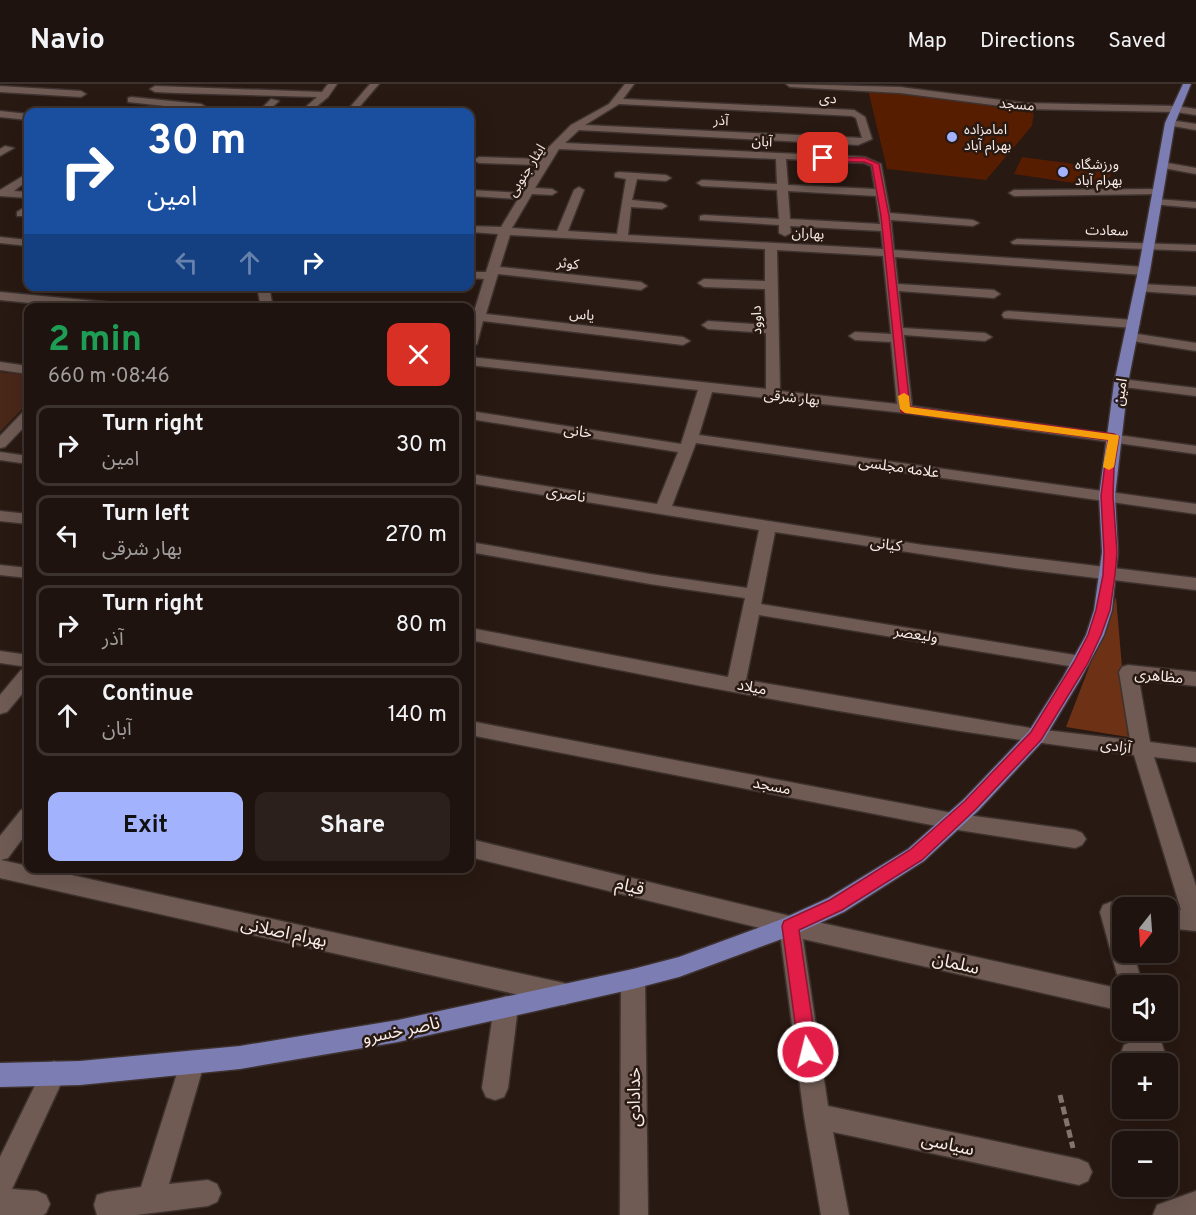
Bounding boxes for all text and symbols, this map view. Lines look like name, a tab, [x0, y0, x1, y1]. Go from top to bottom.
text: Navio	[30, 23, 105, 59]
text: Map	[907, 28, 947, 55]
text: Directions	[980, 28, 1075, 55]
text: Saved	[1108, 28, 1166, 55]
street label: دی	[819, 91, 837, 108]
street label: مسجد	[998, 95, 1035, 116]
street label: آذر	[712, 113, 730, 130]
text: 30 m	[147, 116, 246, 169]
place label: امامزاده بهرام آباد	[964, 122, 1011, 156]
marker: امامزاده بهرام آباد	[945, 130, 959, 144]
icon: right	[48, 132, 126, 210]
pin	[797, 132, 848, 183]
street label: آبان	[751, 133, 774, 152]
street label: ایثار جنوبی	[504, 141, 550, 200]
icon: arrive	[806, 141, 839, 174]
place label: ورزشگاه بهرام آباد	[1075, 157, 1122, 191]
marker: ورزشگاه بهرام آباد	[1056, 165, 1070, 179]
text: امین	[147, 181, 197, 215]
street label: سعادت	[1085, 222, 1129, 241]
street label: بهاران	[791, 225, 825, 244]
icon: left	[170, 246, 203, 279]
icon: ahead	[233, 246, 266, 279]
icon: right	[296, 246, 329, 279]
street label: کوثر	[555, 255, 580, 274]
street label: داوود	[749, 305, 766, 335]
street label: یاس	[568, 306, 595, 325]
text: 2 min	[48, 318, 142, 364]
button: close	[387, 323, 450, 386]
text: 660 m · 08:46	[48, 364, 170, 390]
street label: امین	[1110, 377, 1133, 408]
street label: بهار شرقی	[763, 387, 821, 410]
text: Turn right	[102, 411, 204, 438]
street label: خانی	[562, 421, 593, 444]
icon: right	[51, 429, 84, 462]
text: 30 m	[396, 432, 447, 459]
text: امین	[102, 447, 139, 473]
street label: علامه مجلسی	[857, 453, 941, 484]
street label: ناصری	[545, 483, 587, 508]
text: Turn left	[102, 501, 190, 528]
icon: left	[51, 519, 84, 552]
text: 270 m	[385, 522, 447, 549]
street label: کیانی	[869, 534, 903, 557]
text: بهار شرقی	[102, 537, 182, 563]
text: Turn right	[102, 591, 204, 618]
icon: right	[51, 609, 84, 642]
text: 80 m	[396, 612, 447, 639]
street label: ولیعصر	[891, 622, 939, 648]
text: آذر	[102, 627, 124, 653]
street label: مظاهری	[1134, 666, 1184, 689]
street label: میلاد	[736, 677, 768, 700]
text: Continue	[102, 681, 193, 708]
icon: ahead	[51, 699, 84, 732]
text: 140 m	[388, 702, 447, 729]
text: آبان	[102, 717, 132, 743]
street label: آزادی	[1099, 736, 1133, 759]
street label: مسجد	[751, 775, 792, 800]
button: Exit	[48, 792, 243, 861]
button: Share	[255, 792, 450, 861]
street label: قیام	[613, 873, 646, 903]
north arrow	[1112, 897, 1178, 963]
map controls	[1112, 897, 1178, 1197]
street label: بهرام اصلانی	[238, 913, 329, 955]
street label: سلمان	[930, 948, 981, 981]
button: sound	[1112, 975, 1178, 1041]
street label: ناصر خسرو	[360, 1012, 442, 1051]
position arrow	[776, 1020, 840, 1084]
button: +	[1112, 1053, 1178, 1119]
street label: خدادادی	[624, 1067, 647, 1127]
street label: سیاسی	[919, 1129, 976, 1162]
button: −	[1112, 1131, 1178, 1197]

